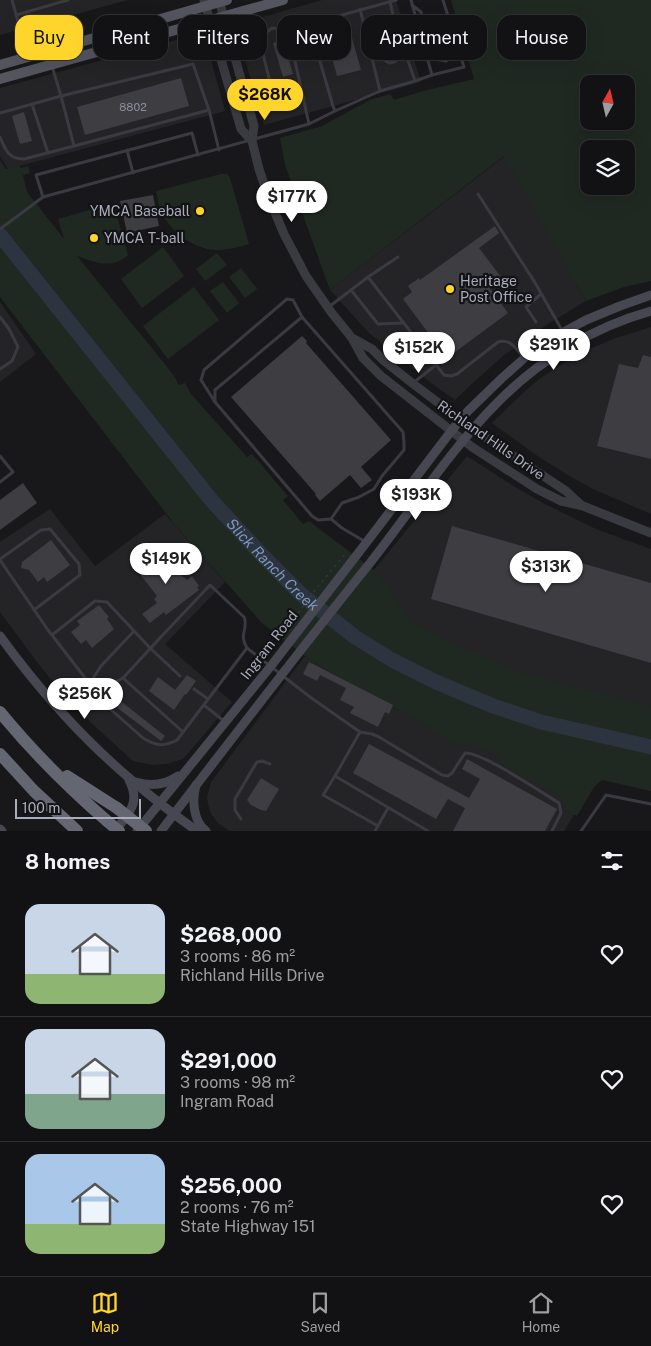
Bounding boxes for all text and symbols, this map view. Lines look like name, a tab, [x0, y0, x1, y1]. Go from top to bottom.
chip: Buy	[15, 15, 83, 60]
chip: Rent	[93, 15, 168, 60]
chip: Filters	[178, 15, 267, 60]
chip: New	[277, 15, 351, 60]
chip: Apartment	[361, 15, 487, 60]
chip: House	[497, 15, 586, 60]
north arrow	[580, 75, 635, 130]
map controls	[580, 75, 635, 195]
pin: $268K	[230, 78, 300, 121]
text: $268K	[238, 85, 292, 104]
house number: 8802	[119, 101, 147, 113]
button: layers	[580, 140, 635, 195]
pin: $177K	[257, 180, 327, 223]
text: $177K	[267, 187, 317, 206]
place label: YMCA Baseball	[90, 203, 190, 219]
marker: YMCA Baseball	[194, 205, 206, 217]
place label: YMCA T-ball	[104, 230, 185, 246]
marker: YMCA T-ball	[88, 232, 100, 244]
place label: Heritage Post Office	[460, 273, 532, 305]
marker: Heritage Post Office	[444, 283, 456, 295]
pin: $291K	[519, 328, 589, 371]
pin: $152K	[384, 332, 454, 374]
text: $291K	[529, 335, 579, 354]
text: $152K	[394, 338, 444, 357]
street label: Richland Hills Drive	[435, 397, 547, 483]
pin: $193K	[381, 478, 451, 521]
text: $193K	[391, 485, 441, 504]
water label: Slick Ranch Creek	[224, 514, 323, 614]
pin: $149K	[131, 542, 201, 585]
text: $149K	[141, 549, 191, 568]
pin: $313K	[511, 550, 581, 593]
text: $313K	[521, 557, 571, 576]
street label: Ingram Road	[237, 608, 301, 682]
pin: $256K	[50, 678, 120, 720]
text: $256K	[58, 684, 112, 703]
scale bar	[15, 796, 141, 819]
text: 100 m	[22, 800, 60, 816]
icon: filters	[598, 847, 626, 875]
text: 8 homes	[25, 849, 110, 874]
text: $268,000	[180, 922, 282, 947]
icon: home	[65, 924, 125, 984]
icon: heart	[598, 940, 626, 968]
text: 3 rooms · 86 m²	[180, 947, 295, 966]
text: Richland Hills Drive	[180, 966, 325, 985]
text: $291,000	[180, 1048, 277, 1073]
icon: home	[65, 1049, 125, 1109]
icon: heart	[598, 1065, 626, 1093]
text: 3 rooms · 98 m²	[180, 1073, 295, 1092]
text: Ingram Road	[180, 1092, 274, 1111]
text: $256,000	[180, 1173, 282, 1198]
icon: home	[65, 1174, 125, 1234]
icon: heart	[598, 1190, 626, 1218]
text: 2 rooms · 76 m²	[180, 1198, 294, 1217]
text: State Highway 151	[180, 1217, 316, 1236]
tab: Map	[91, 1289, 119, 1335]
tab: Saved	[300, 1289, 340, 1335]
tab: Home	[522, 1289, 560, 1335]

